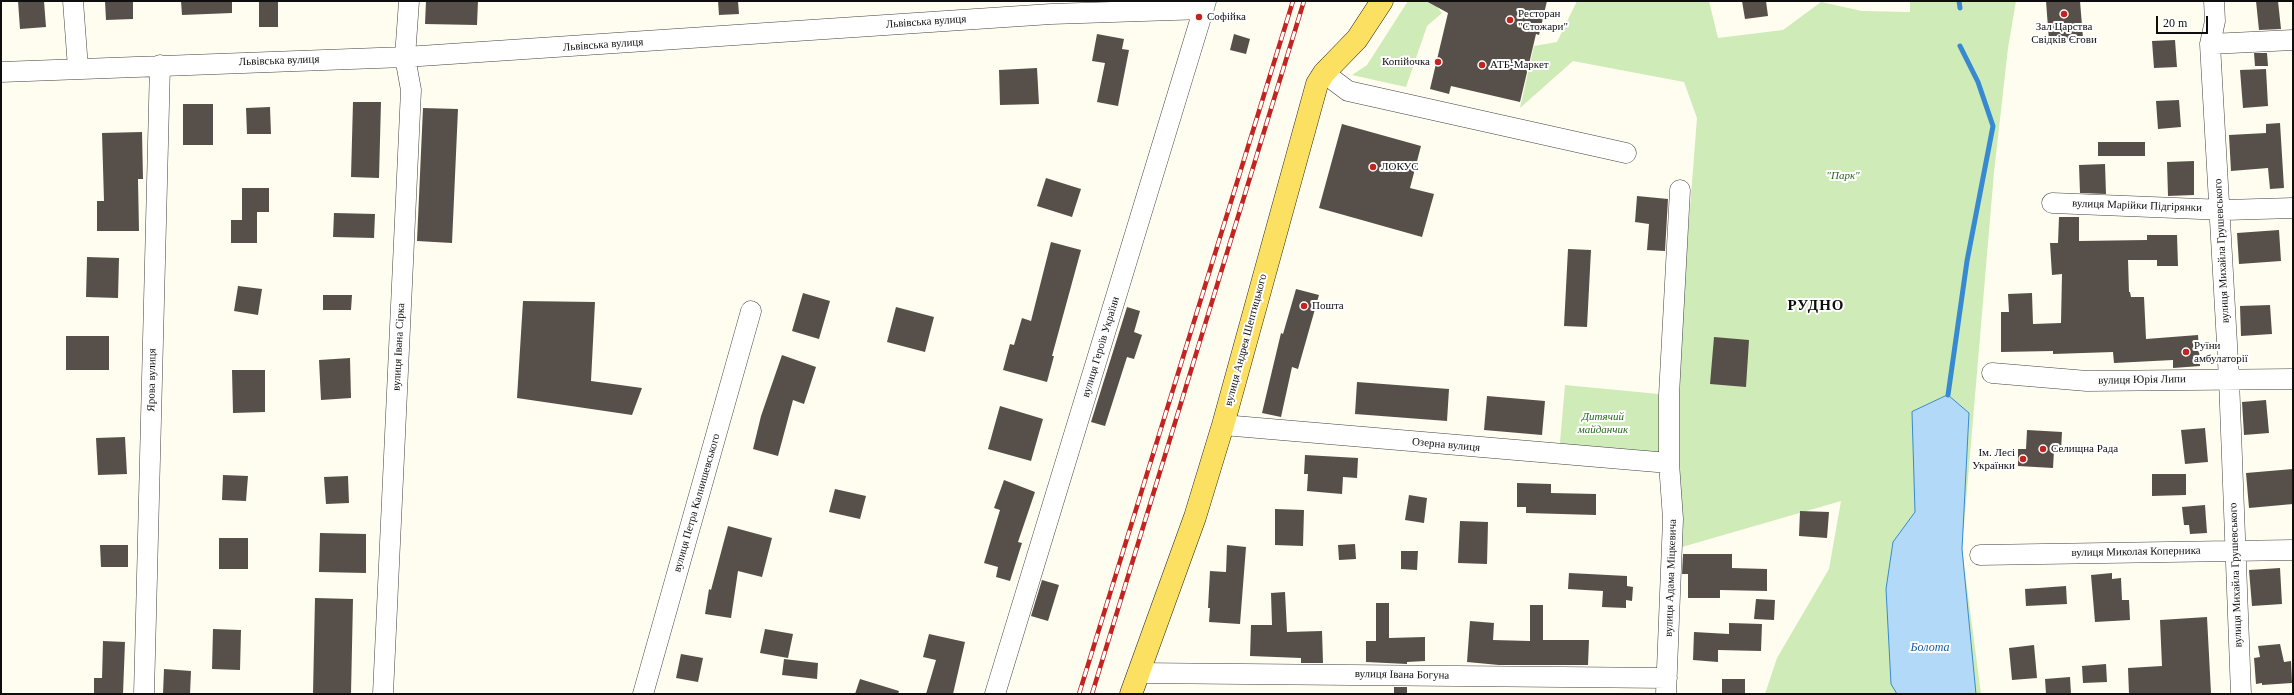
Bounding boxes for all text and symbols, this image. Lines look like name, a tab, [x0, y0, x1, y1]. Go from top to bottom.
place label: Ресторан "Стожари"	[1518, 7, 1568, 33]
scale bar	[2158, 8, 2210, 34]
marker: Зал Царства Свідків Єгови	[2059, 9, 2069, 19]
place label: Софійка	[1207, 10, 1246, 24]
marker: Софійка	[1194, 12, 1204, 22]
street label: Львівська вулиця	[885, 13, 967, 31]
marker: Ресторан "Стожари"	[1505, 15, 1515, 25]
text: 20 m	[2163, 16, 2187, 30]
place label: Зал Царства Свідків Єгови	[2031, 20, 2097, 46]
street label: Львівська вулиця	[562, 36, 644, 54]
street label: Львівська вулиця	[238, 53, 320, 69]
place label: Копійочка	[1382, 55, 1430, 69]
marker: Копійочка	[1433, 57, 1443, 67]
place label: АТБ-Маркет	[1490, 58, 1549, 72]
marker: АТБ-Маркет	[1477, 60, 1487, 70]
place label: ЛОКУС	[1381, 160, 1419, 174]
marker: ЛОКУС	[1368, 162, 1378, 172]
park label: "Парк"	[1826, 169, 1860, 183]
street label: вулиця Михайла Грушевського	[2212, 178, 2232, 324]
street label: вулиця Марійки Підгірянки	[2072, 197, 2202, 215]
street label: вулиця Андрея Шептицького	[1222, 273, 1270, 407]
street label: вулиця Героїв України	[1079, 295, 1123, 399]
district label: РУДНО	[1788, 297, 1844, 315]
place label: Пошта	[1312, 299, 1344, 313]
marker: Пошта	[1299, 301, 1309, 311]
street label: вулиця Івана Сірка	[390, 303, 408, 391]
place label: Руїни амбулаторії	[2194, 339, 2248, 365]
marker: Руїни амбулаторії	[2181, 347, 2191, 357]
street label: Ярова вулиця	[145, 348, 159, 412]
street label: вулиця Юрія Липи	[2098, 373, 2186, 387]
park label: Дитячий майданчик	[1578, 410, 1628, 436]
street label: вулиця Петра Калнишевського	[671, 432, 723, 574]
street label: Озерна вулиця	[1411, 435, 1481, 455]
place label: Селищна Рада	[2051, 442, 2118, 456]
marker: Селищна Рада	[2038, 444, 2048, 454]
place label: Ім. Лесі Українки	[1972, 446, 2015, 472]
marker: Ім. Лесі Українки	[2018, 454, 2028, 464]
street label: вулиця Михайла Грушевського	[2227, 502, 2245, 648]
street label: вулиця Адама Міцкевича	[1662, 519, 1680, 637]
street label: вулиця Миколая Коперника	[2071, 544, 2201, 560]
water label: Болота	[1911, 641, 1949, 655]
street label: вулиця Івана Богуна	[1355, 668, 1449, 682]

